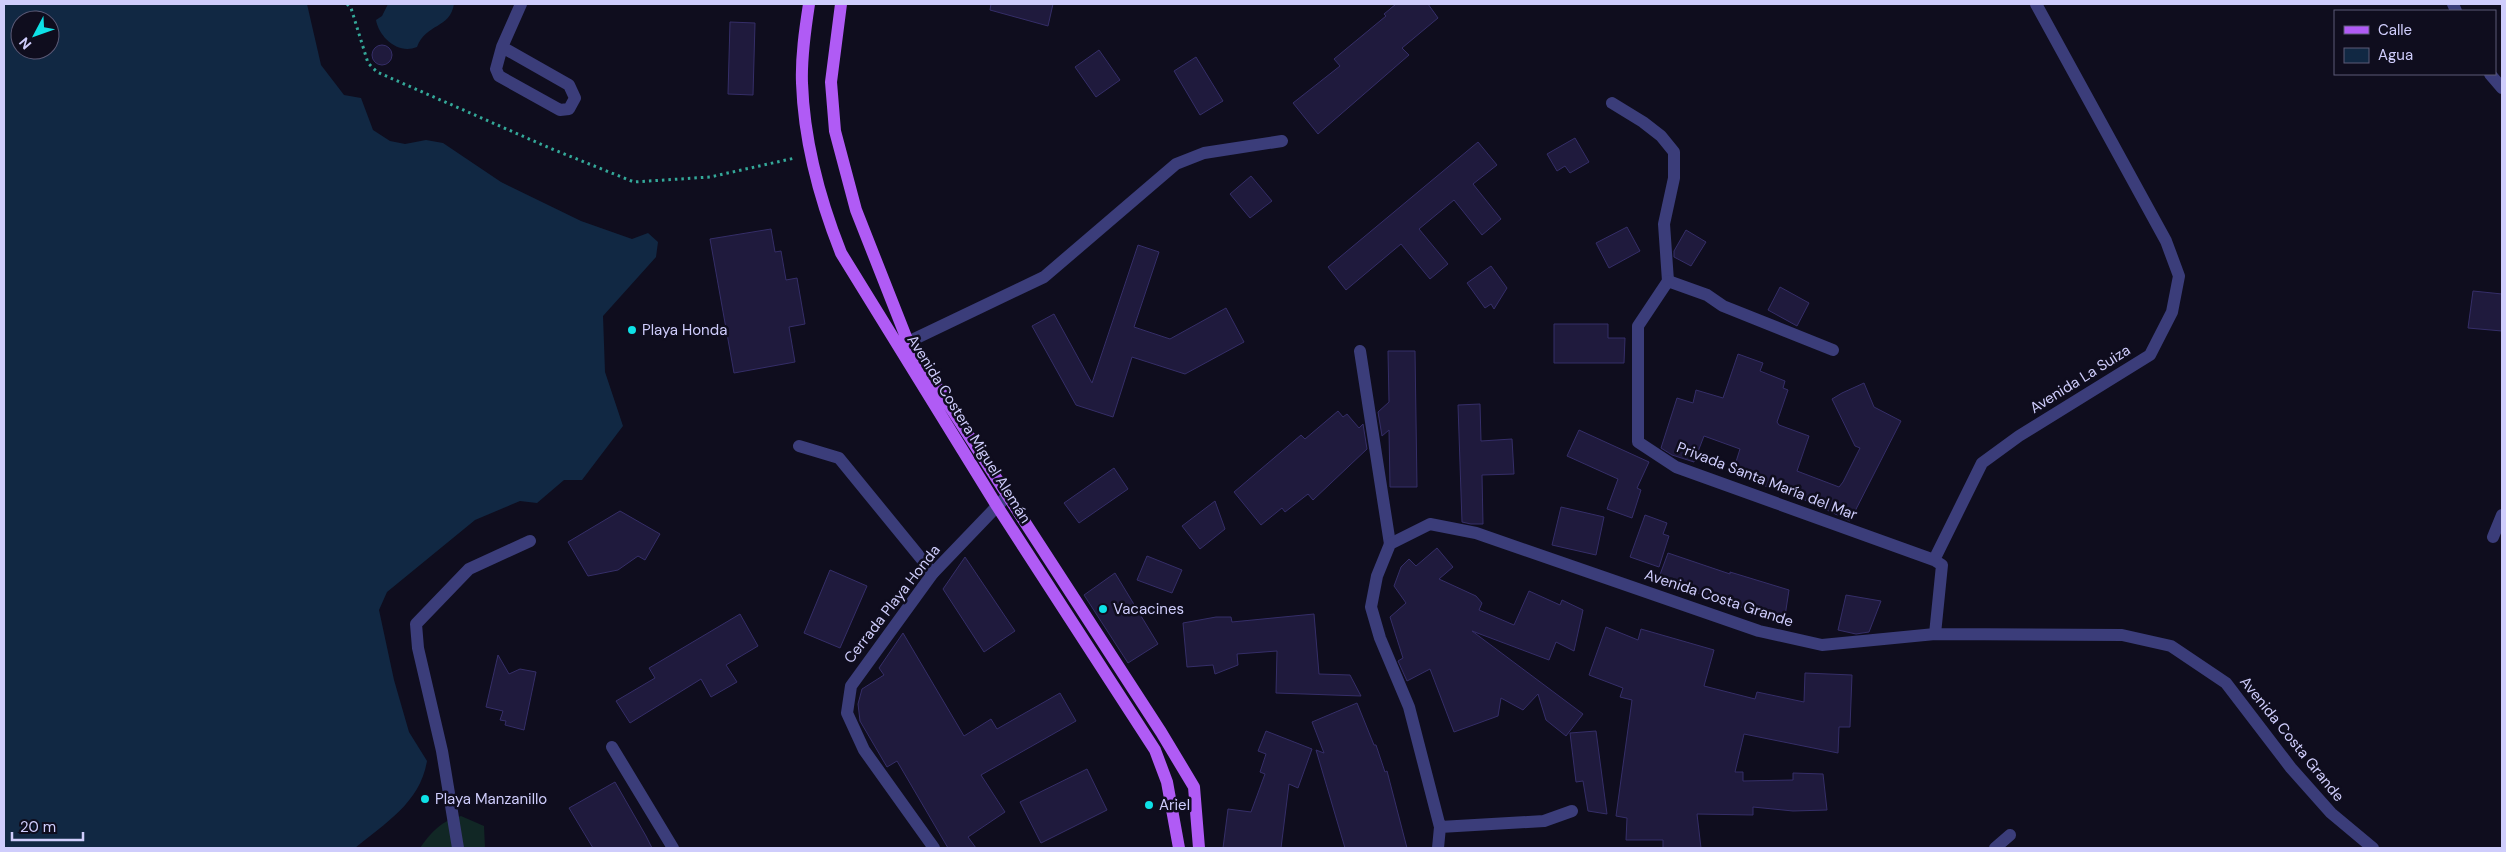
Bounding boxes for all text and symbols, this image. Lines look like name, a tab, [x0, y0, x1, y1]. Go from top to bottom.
north arrow	[10, 10, 60, 60]
legend	[2334, 10, 2496, 75]
text: Calle	[2378, 20, 2412, 40]
text: N	[15, 34, 35, 53]
text: Agua	[2378, 45, 2413, 65]
place label: Playa Honda	[642, 320, 727, 340]
marker: Playa Honda	[626, 324, 638, 336]
street label: Avenida Costera Miguel Alemán	[903, 331, 1035, 527]
street label: Avenida La Suiza	[2026, 340, 2134, 418]
street label: Privada Santa María del Mar	[1674, 437, 1861, 525]
street label: Cerrada Playa Honda	[839, 541, 945, 667]
street label: Avenida Costa Grande	[1642, 564, 1796, 632]
place label: Vacacines	[1113, 599, 1184, 619]
marker: Vacacines	[1097, 603, 1109, 615]
street label: Avenida Costa Grande	[2235, 672, 2349, 806]
place label: Playa Manzanillo	[435, 789, 547, 809]
marker: Playa Manzanillo	[419, 793, 431, 805]
place label: Ariel	[1159, 795, 1190, 815]
marker: Ariel	[1143, 799, 1155, 811]
scale bar	[12, 810, 84, 842]
text: 20 m	[20, 817, 56, 837]

